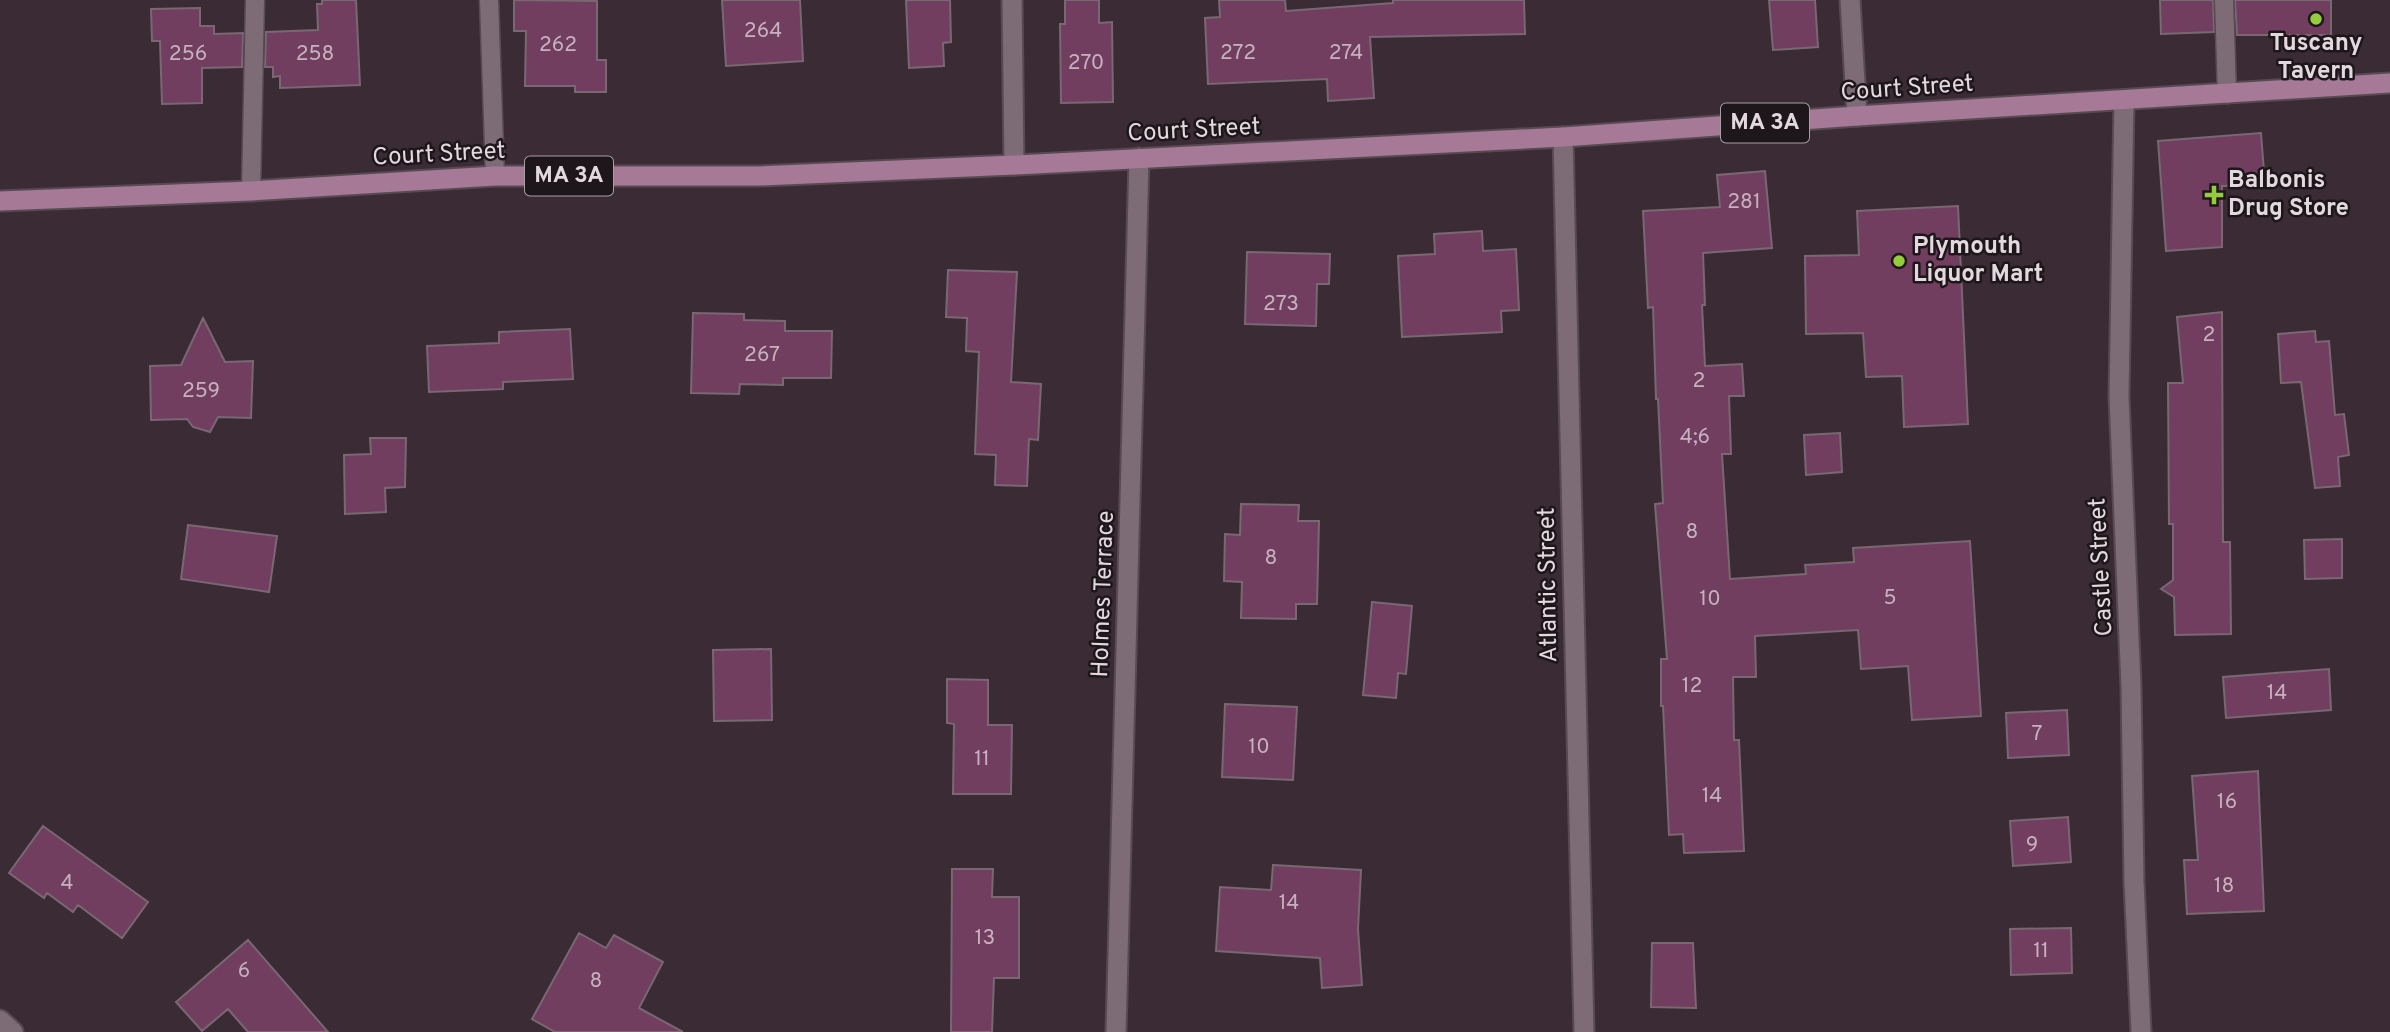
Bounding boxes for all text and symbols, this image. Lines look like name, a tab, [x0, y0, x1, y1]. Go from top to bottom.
marker: Tuscany Tavern	[2308, 11, 2324, 27]
house number: 264	[744, 18, 782, 45]
place label: Tuscany Tavern	[2270, 29, 2362, 87]
house number: 262	[539, 32, 577, 59]
house number: 272	[1220, 40, 1256, 67]
house number: 274	[1329, 40, 1363, 67]
house number: 256	[169, 41, 207, 68]
house number: 258	[296, 41, 334, 68]
house number: 270	[1068, 50, 1104, 77]
street label: Court Street	[1840, 69, 1974, 109]
road number: MA 3A	[1721, 104, 1809, 142]
street label: Court Street	[1127, 113, 1261, 149]
street label: Court Street	[372, 137, 506, 173]
road number: MA 3A	[525, 156, 613, 196]
place label: Balbonis Drug Store	[2228, 166, 2349, 224]
marker: Balbonis Drug Store	[2206, 187, 2222, 203]
house number: 281	[1727, 189, 1761, 216]
place label: Plymouth Liquor Mart	[1913, 232, 2043, 290]
marker: Plymouth Liquor Mart	[1891, 253, 1907, 269]
house number: 273	[1263, 291, 1299, 318]
house number: 2	[2203, 322, 2215, 349]
house number: 267	[744, 342, 780, 369]
house number: 2	[1693, 368, 1705, 395]
house number: 259	[182, 378, 220, 405]
house number: 4;6	[1680, 424, 1710, 451]
street label: Castle Street	[2083, 497, 2121, 637]
street label: Atlantic Street	[1533, 507, 1565, 663]
street label: Holmes Terrace	[1086, 510, 1122, 678]
house number: 8	[1686, 519, 1698, 546]
house number: 8	[1265, 545, 1277, 572]
house number: 5	[1883, 585, 1897, 612]
house number: 10	[1699, 586, 1721, 613]
house number: 12	[1682, 673, 1702, 700]
house number: 14	[2267, 680, 2287, 707]
house number: 7	[2032, 721, 2043, 748]
house number: 10	[1248, 734, 1270, 761]
house number: 11	[974, 746, 990, 773]
house number: 14	[1702, 783, 1722, 810]
house number: 16	[2217, 789, 2237, 816]
house number: 9	[2026, 832, 2038, 859]
house number: 4	[60, 870, 74, 897]
house number: 18	[2214, 873, 2234, 900]
house number: 14	[1279, 890, 1299, 917]
house number: 13	[975, 925, 995, 952]
house number: 11	[2033, 938, 2049, 965]
house number: 6	[238, 958, 250, 985]
house number: 8	[590, 968, 602, 995]

